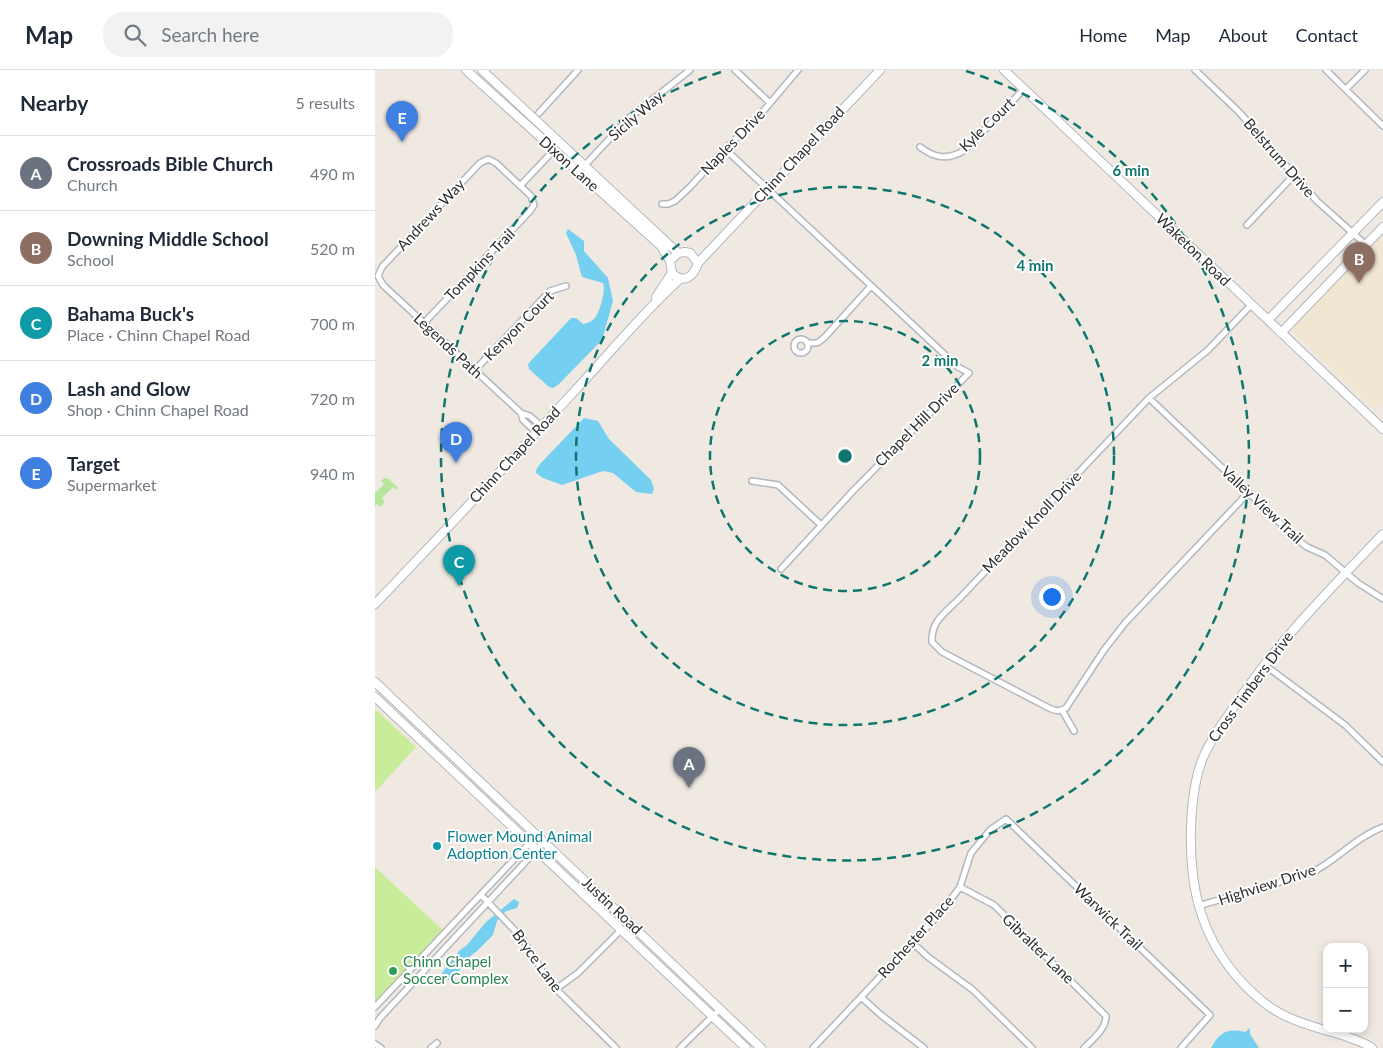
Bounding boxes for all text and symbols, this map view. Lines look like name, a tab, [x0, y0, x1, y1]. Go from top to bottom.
search box	[103, 12, 453, 57]
text: Map	[25, 20, 73, 49]
icon: search	[121, 21, 149, 49]
text: Search here	[161, 23, 259, 46]
text: Home	[1079, 24, 1127, 46]
text: Map	[1155, 24, 1191, 46]
text: About	[1219, 24, 1268, 46]
text: Contact	[1296, 24, 1358, 46]
street label: Sicily Way	[604, 86, 667, 144]
text: Nearby	[20, 90, 88, 115]
text: 5 results	[295, 93, 355, 112]
street label: Kyle Court	[955, 93, 1018, 155]
pin: E	[386, 101, 418, 142]
street label: Chinn Chapel Road	[749, 102, 848, 206]
street label: Naples Drive	[696, 105, 768, 178]
street label: Belstrum Drive	[1241, 114, 1319, 201]
street label: Dixon Lane	[536, 132, 603, 195]
text: Crossroads Bible Church	[67, 152, 273, 175]
text: 6 min	[1112, 161, 1150, 179]
text: A	[30, 164, 42, 183]
text: 490 m	[310, 164, 355, 183]
text: Church	[67, 175, 118, 194]
street label: Andrews Way	[393, 175, 468, 254]
street label: Waketon Road	[1153, 209, 1235, 289]
street label: Tompkins Trail	[441, 225, 518, 304]
text: Downing Middle School	[67, 227, 269, 250]
text: B	[31, 239, 41, 258]
text: 520 m	[310, 239, 355, 258]
pin: B	[1343, 242, 1375, 283]
text: School	[67, 250, 114, 269]
text: 4 min	[1016, 256, 1054, 274]
street label: Kenyon Court	[480, 286, 557, 364]
text: Bahama Buck's	[67, 302, 194, 325]
street label: Legends Path	[410, 309, 487, 382]
text: C	[31, 314, 41, 333]
text: 700 m	[310, 314, 355, 333]
text: Place · Chinn Chapel Road	[67, 325, 250, 344]
text: 2 min	[921, 351, 959, 369]
text: Lash and Glow	[67, 377, 190, 400]
street label: Chapel Hill Drive	[871, 379, 962, 470]
text: D	[30, 389, 42, 408]
text: 720 m	[310, 389, 355, 408]
text: Shop · Chinn Chapel Road	[67, 400, 249, 419]
street label: Chinn Chapel Road	[465, 402, 564, 506]
pin: D	[440, 422, 472, 463]
centre of rings	[836, 447, 854, 465]
text: Target	[67, 452, 120, 475]
street label: Valley View Trail	[1218, 462, 1307, 547]
text: E	[31, 464, 41, 483]
text: 940 m	[310, 464, 355, 483]
street label: Meadow Knoll Drive	[978, 467, 1085, 576]
text: Supermarket	[67, 475, 156, 494]
pin: C	[443, 545, 475, 586]
your location	[1039, 584, 1065, 610]
street label: Cross Timbers Drive	[1204, 627, 1296, 745]
pin: A	[673, 747, 705, 788]
place label: Flower Mound Animal Adoption Center	[447, 827, 592, 862]
marker: Flower Mound Animal Adoption Center	[431, 840, 443, 852]
street label: Highview Drive	[1216, 860, 1318, 908]
street label: Justin Road	[579, 873, 647, 938]
street label: Warwick Trail	[1071, 879, 1147, 953]
street label: Rochester Place	[874, 891, 957, 981]
street label: Gibralter Lane	[999, 910, 1078, 987]
street label: Bryce Lane	[509, 926, 567, 995]
map controls	[1323, 943, 1368, 1033]
button: +	[1323, 943, 1368, 988]
place label: Chinn Chapel Soccer Complex	[403, 952, 509, 987]
marker: Chinn Chapel Soccer Complex	[387, 965, 399, 977]
button: −	[1323, 988, 1368, 1033]

